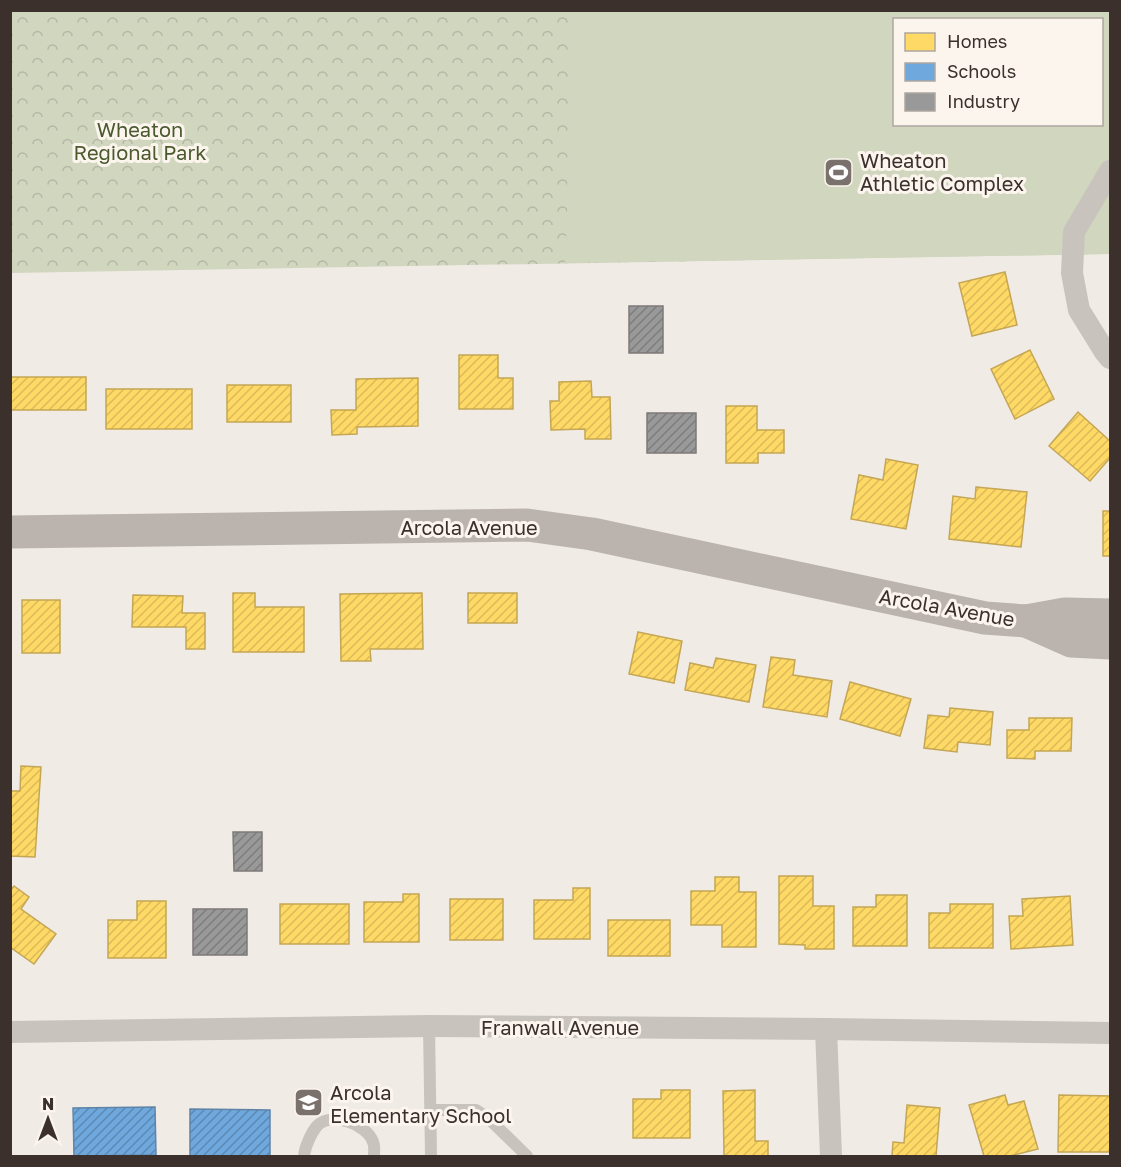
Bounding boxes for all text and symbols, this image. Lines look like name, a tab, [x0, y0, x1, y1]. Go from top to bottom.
legend	[893, 18, 1103, 126]
text: Homes	[947, 30, 1007, 52]
text: Schools	[947, 60, 1016, 82]
text: Industry	[947, 90, 1020, 112]
park label: Wheaton Regional Park	[74, 117, 206, 164]
place label: Wheaton Athletic Complex	[860, 148, 1024, 195]
sports icon: Wheaton Athletic Complex	[823, 156, 855, 188]
street label: Arcola Avenue	[400, 515, 538, 539]
street label: Arcola Avenue	[877, 583, 1017, 631]
street label: Franwall Avenue	[481, 1015, 639, 1039]
place label: Arcola Elementary School	[330, 1080, 512, 1127]
school or university icon: Arcola Elementary School	[293, 1087, 325, 1119]
north arrow	[18, 1089, 78, 1149]
text: N	[42, 1094, 54, 1114]

